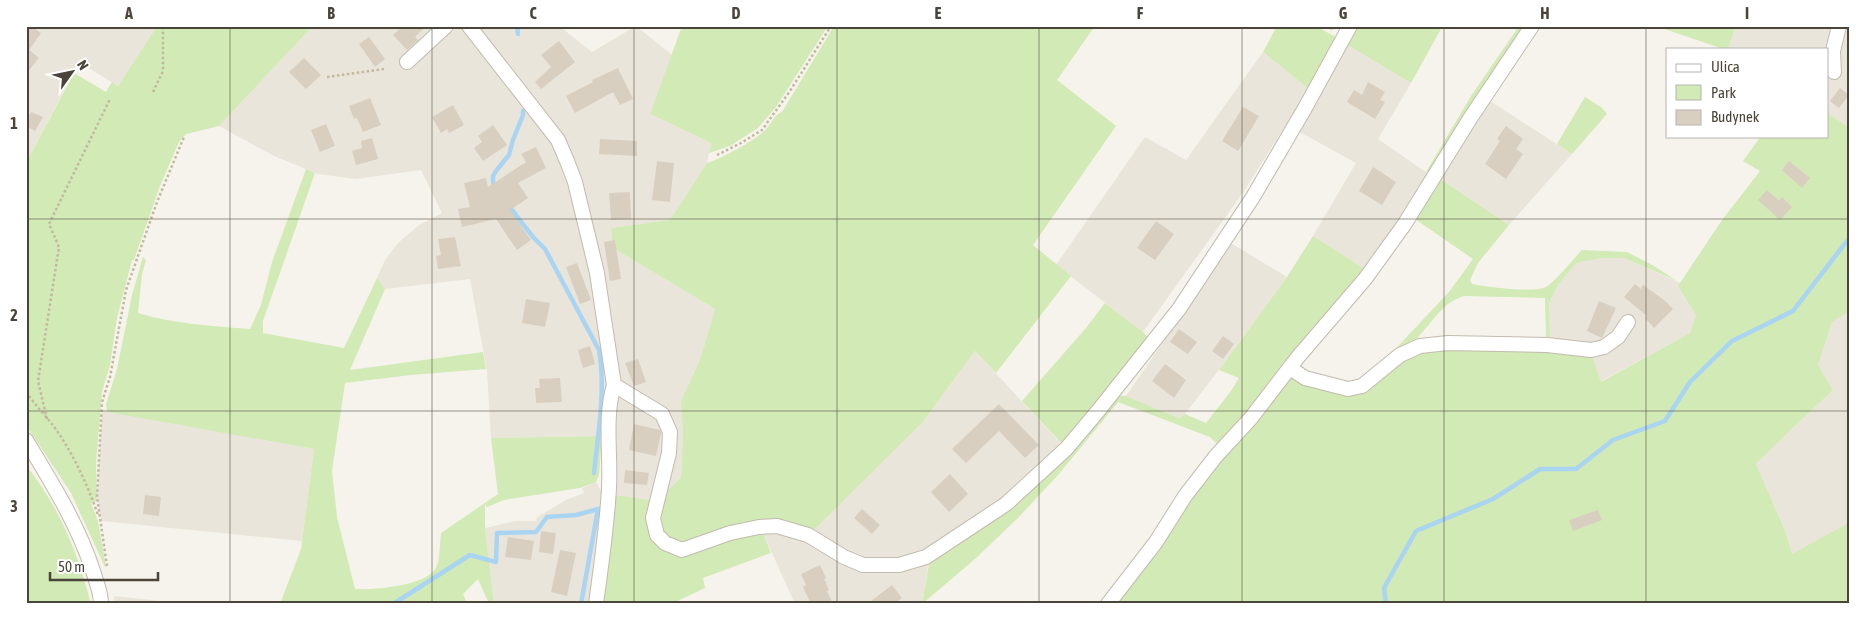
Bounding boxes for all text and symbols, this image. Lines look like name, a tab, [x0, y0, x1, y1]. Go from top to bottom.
text: A	[124, 4, 133, 22]
text: B	[327, 4, 335, 22]
text: C	[529, 4, 537, 22]
text: D	[732, 4, 741, 22]
text: E	[935, 4, 942, 22]
text: F	[1137, 4, 1144, 22]
text: G	[1339, 4, 1348, 22]
text: H	[1540, 4, 1550, 22]
text: I	[1745, 4, 1749, 22]
north arrow	[48, 48, 98, 98]
legend	[1666, 48, 1828, 138]
text: N	[74, 57, 92, 73]
text: Ulica	[1711, 58, 1740, 75]
text: Park	[1711, 84, 1736, 101]
text: Budynek	[1711, 108, 1760, 125]
text: 1	[10, 114, 18, 132]
text: 2	[10, 306, 18, 324]
text: 3	[10, 497, 18, 515]
scale bar	[50, 550, 158, 582]
text: 50 m	[58, 558, 85, 575]

